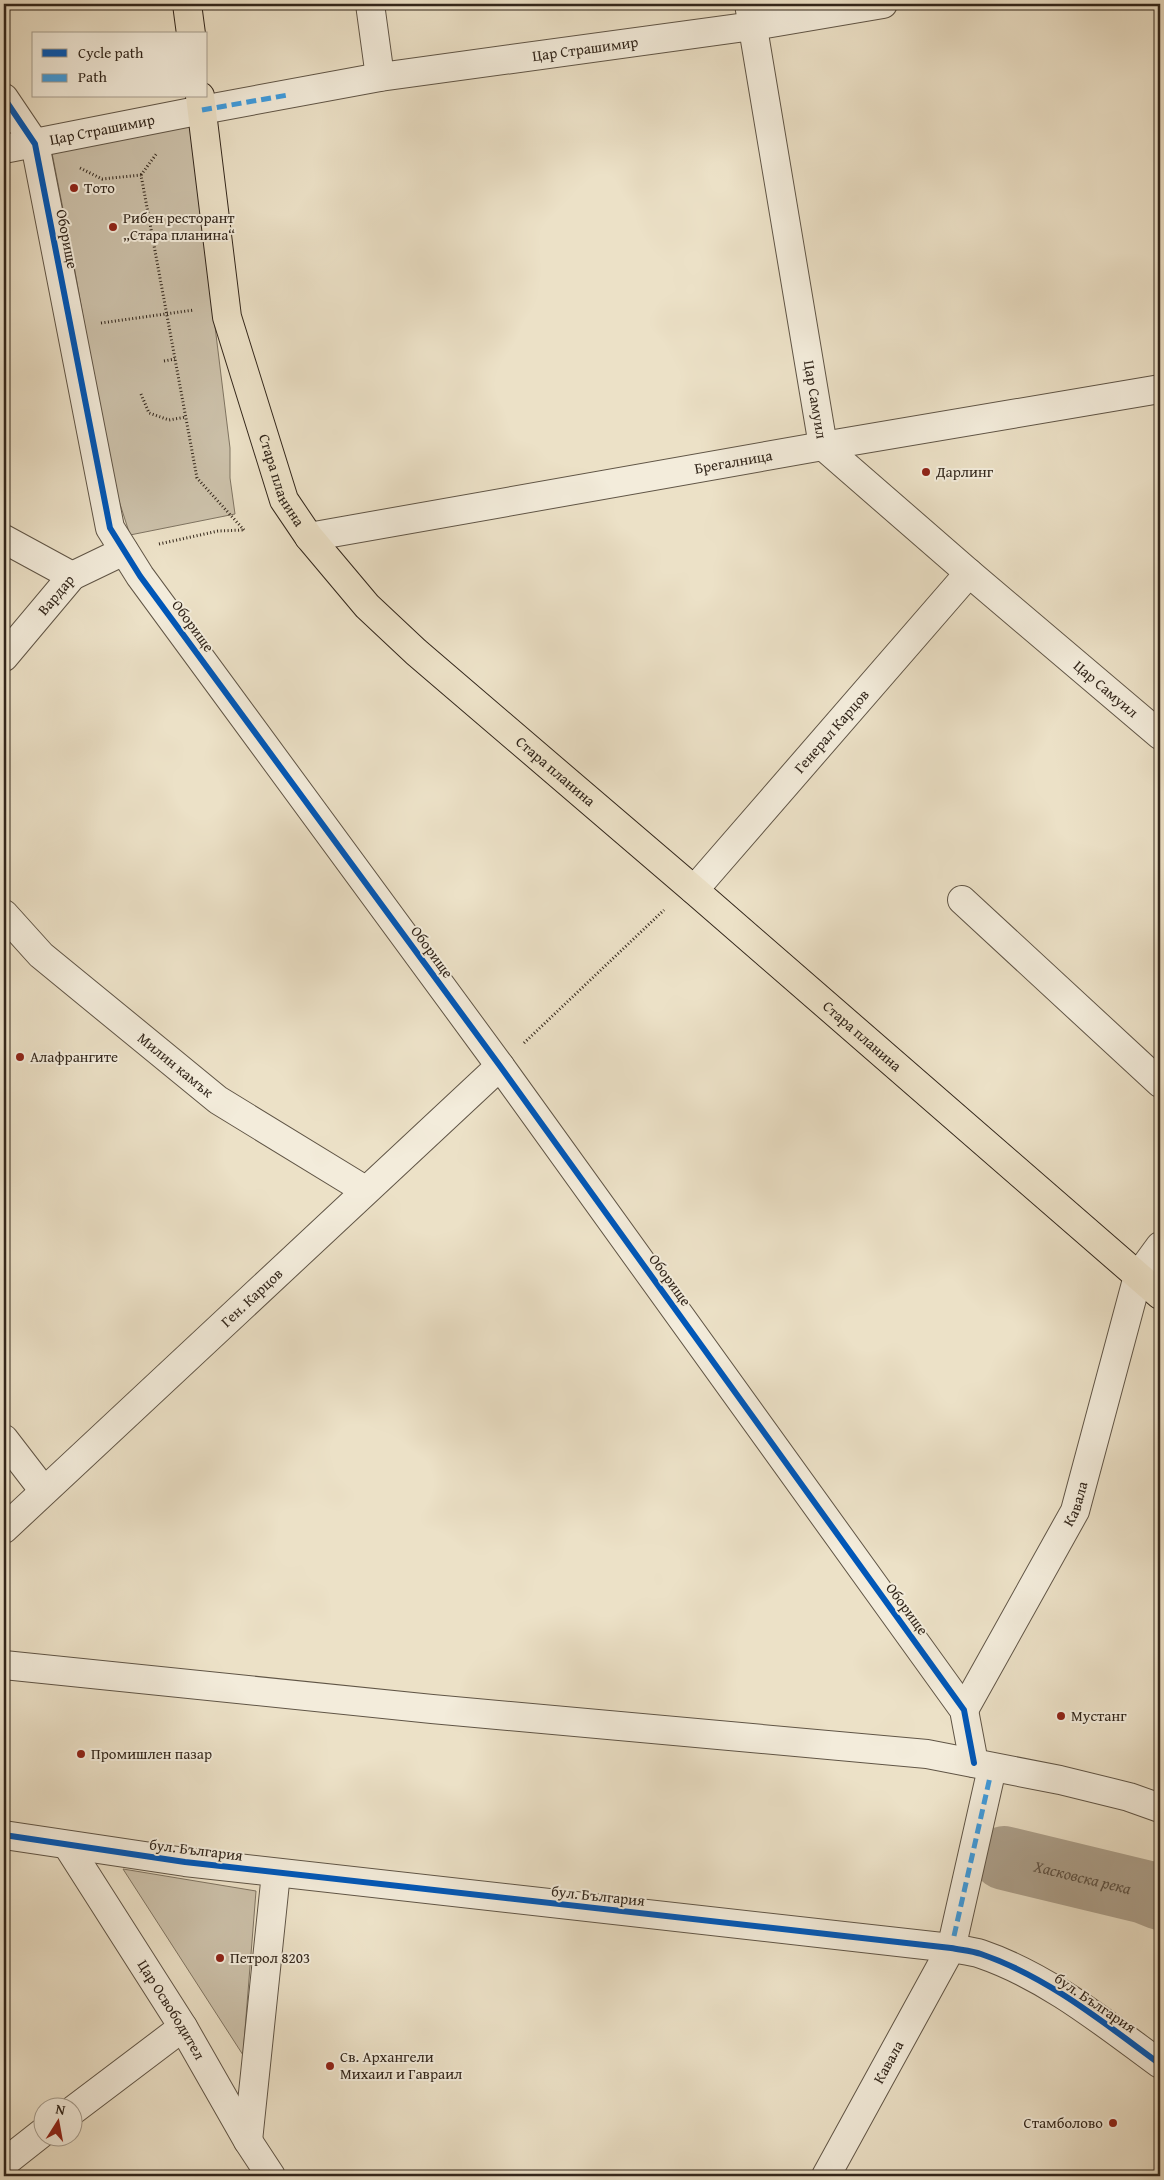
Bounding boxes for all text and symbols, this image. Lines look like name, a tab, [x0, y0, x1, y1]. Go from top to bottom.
street label: Цар Страшимир	[531, 31, 640, 66]
legend	[32, 32, 208, 98]
text: Cycle path	[78, 42, 144, 63]
text: Path	[78, 66, 107, 87]
street label: Цар Страшимир	[48, 109, 156, 150]
place label: Тото	[84, 177, 115, 198]
marker: Тото	[68, 182, 80, 194]
street label: Оборище	[51, 207, 84, 270]
place label: Рибен ресторант „Стара планина“	[123, 207, 235, 245]
marker: Рибен ресторант „Стара планина“	[107, 221, 119, 233]
street label: Цар Самуил	[799, 359, 833, 440]
street label: Стара планина	[254, 431, 310, 531]
street label: Брегалница	[693, 444, 775, 479]
place label: Дарлинг	[935, 461, 994, 482]
marker: Дарлинг	[920, 466, 932, 478]
street label: Вардар	[32, 570, 79, 619]
street label: Оборище	[167, 595, 220, 656]
street label: Цар Самуил	[1069, 655, 1143, 722]
street label: Генерал Карцов	[789, 685, 874, 778]
street label: Стара планина	[512, 731, 601, 812]
street label: Оборище	[406, 921, 459, 982]
street label: Стара планина	[818, 995, 907, 1077]
street label: Милин камък	[133, 1027, 218, 1102]
place label: Алафрангите	[30, 1046, 118, 1067]
marker: Алафрангите	[14, 1051, 26, 1063]
street label: Оборище	[644, 1249, 697, 1310]
street label: Ген. Карцов	[216, 1263, 287, 1332]
street label: Кавала	[1058, 1478, 1093, 1530]
street label: Оборище	[881, 1578, 934, 1639]
place label: Мустанг	[1071, 1705, 1127, 1726]
marker: Мустанг	[1055, 1710, 1067, 1722]
place label: Промишлен пазар	[91, 1743, 212, 1764]
marker: Промишлен пазар	[75, 1748, 87, 1760]
street label: бул. България	[148, 1833, 244, 1866]
water label: Хасковска река	[1031, 1853, 1134, 1900]
street label: бул. България	[550, 1880, 646, 1911]
place label: Петрол 8203	[230, 1947, 310, 1968]
marker: Петрол 8203	[214, 1952, 226, 1964]
street label: Цар Освободител	[133, 1955, 210, 2063]
street label: бул. България	[1050, 1968, 1141, 2038]
street label: Кавала	[868, 2036, 909, 2087]
place label: Св. Архангели Михаил и Гавраил	[340, 2046, 462, 2084]
marker: Св. Архангели Михаил и Гавраил	[324, 2060, 336, 2072]
north arrow	[32, 2098, 82, 2148]
text: N	[54, 2099, 68, 2120]
place label: Стамболово	[1024, 2112, 1103, 2133]
marker: Стамболово	[1107, 2117, 1119, 2129]

